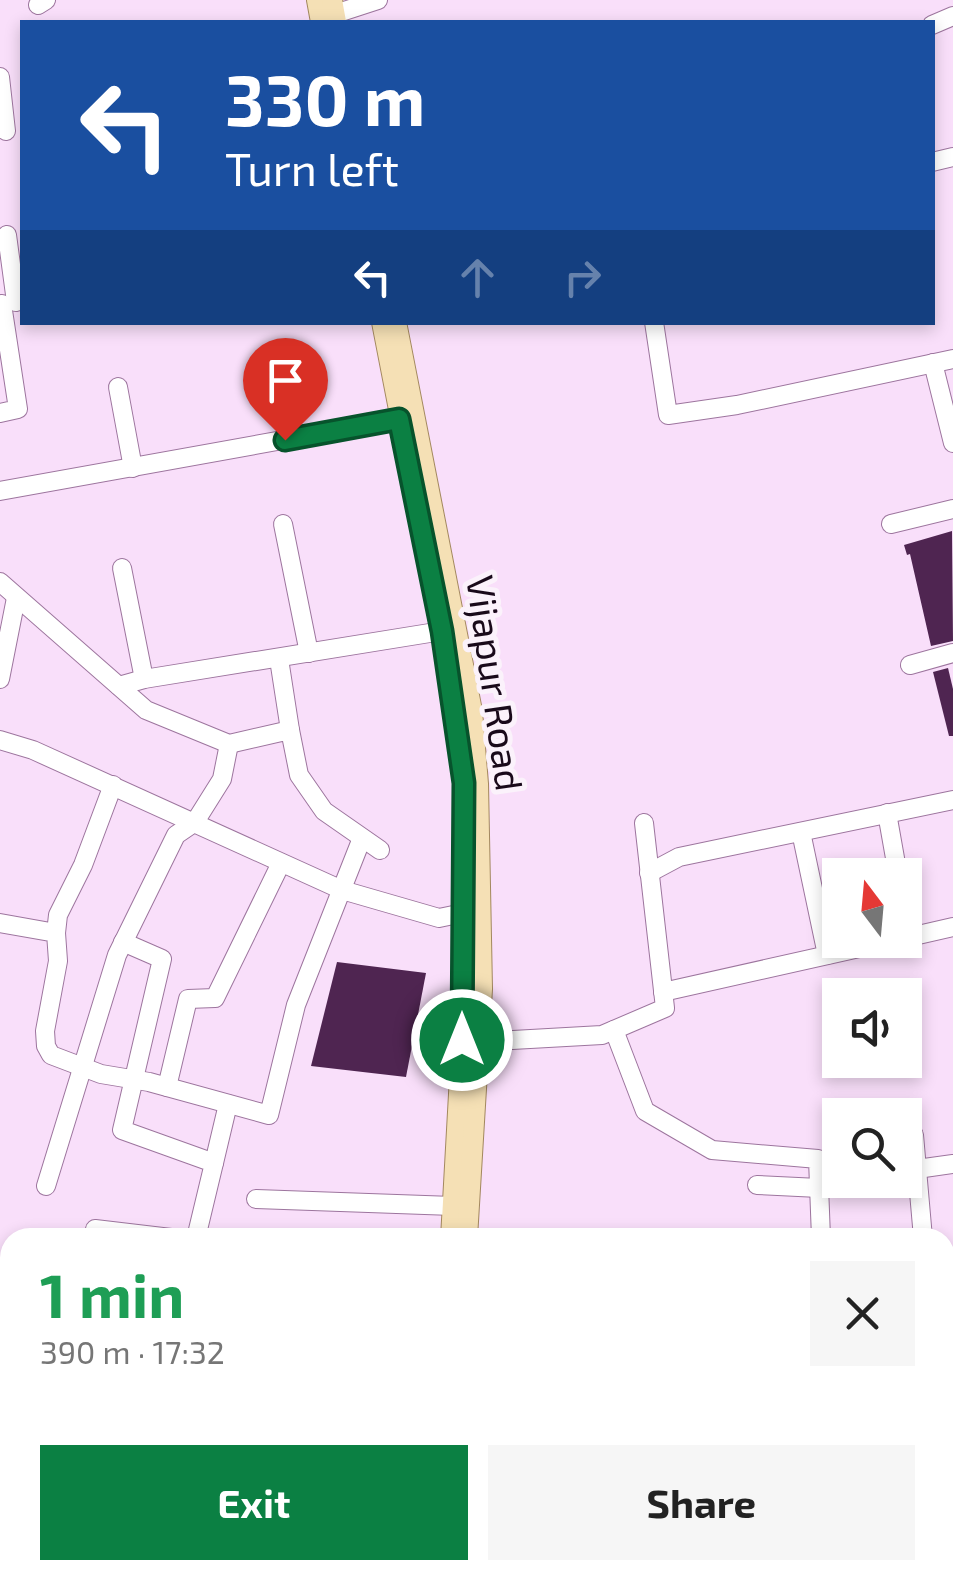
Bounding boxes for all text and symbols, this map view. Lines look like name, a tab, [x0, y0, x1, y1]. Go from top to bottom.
text: 330 m	[225, 56, 425, 140]
icon: left	[60, 60, 190, 190]
text: Turn left	[225, 141, 399, 195]
icon: left	[345, 250, 400, 305]
icon: ahead	[450, 250, 505, 305]
icon: right	[555, 250, 610, 305]
pin	[243, 338, 328, 441]
icon: arrive	[258, 353, 313, 408]
street label: Vijapur Road	[458, 572, 534, 794]
north arrow	[822, 858, 922, 958]
map controls	[822, 858, 922, 1198]
button: sound	[822, 978, 922, 1078]
position arrow	[410, 988, 514, 1092]
button: search	[822, 1098, 922, 1198]
text: 1 min	[40, 1258, 184, 1330]
button: close	[810, 1261, 915, 1366]
text: 390 m · 17:32	[40, 1332, 225, 1370]
button: Exit	[40, 1445, 468, 1560]
button: Share	[488, 1445, 915, 1560]

